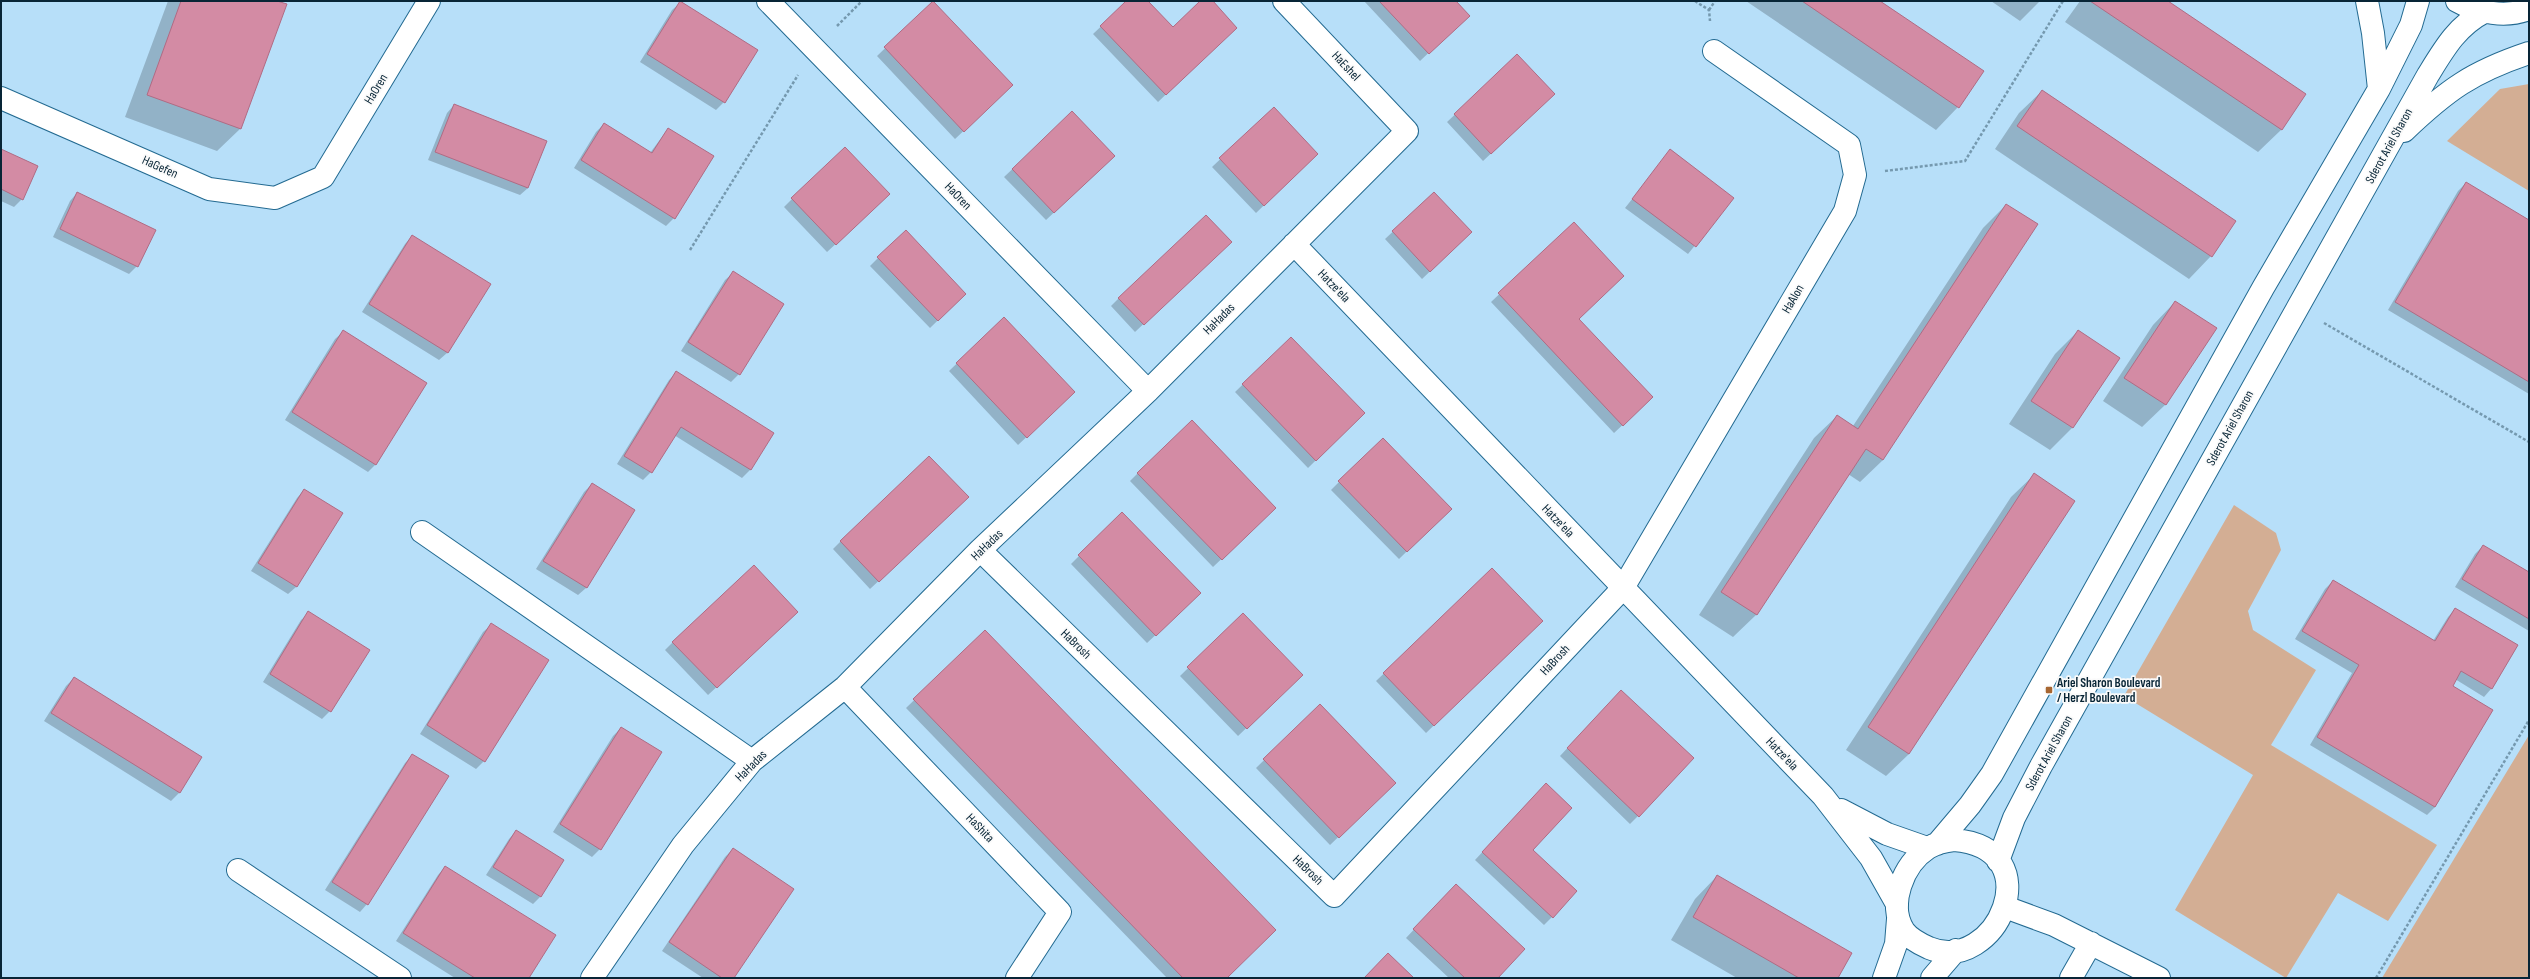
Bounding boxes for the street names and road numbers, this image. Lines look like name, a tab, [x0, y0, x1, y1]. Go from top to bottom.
street label: HaEshel	[1328, 48, 1364, 84]
street label: HaOren	[361, 71, 391, 107]
street label: Sderot Ariel Sharon	[2362, 106, 2416, 186]
street label: HaGefen	[140, 152, 180, 182]
street label: HaOren	[941, 179, 975, 213]
street label: Hatze'ela	[1314, 266, 1354, 306]
street label: HaAlon	[1778, 282, 1808, 316]
street label: HaHadas	[1200, 300, 1238, 338]
street label: Sderot Ariel Sharon	[2203, 388, 2257, 468]
street label: Hatze'ela	[1538, 501, 1578, 541]
street label: HaHadas	[968, 526, 1007, 564]
street label: HaBrosh	[1057, 626, 1095, 662]
street label: HaBrosh	[1537, 641, 1573, 679]
street label: Sderot Ariel Sharon	[2022, 713, 2076, 793]
street label: Hatze'ela	[1762, 734, 1802, 774]
street label: HaHadas	[732, 747, 770, 785]
street label: HaShita	[962, 810, 998, 846]
street label: HaBrosh	[1289, 852, 1327, 888]

